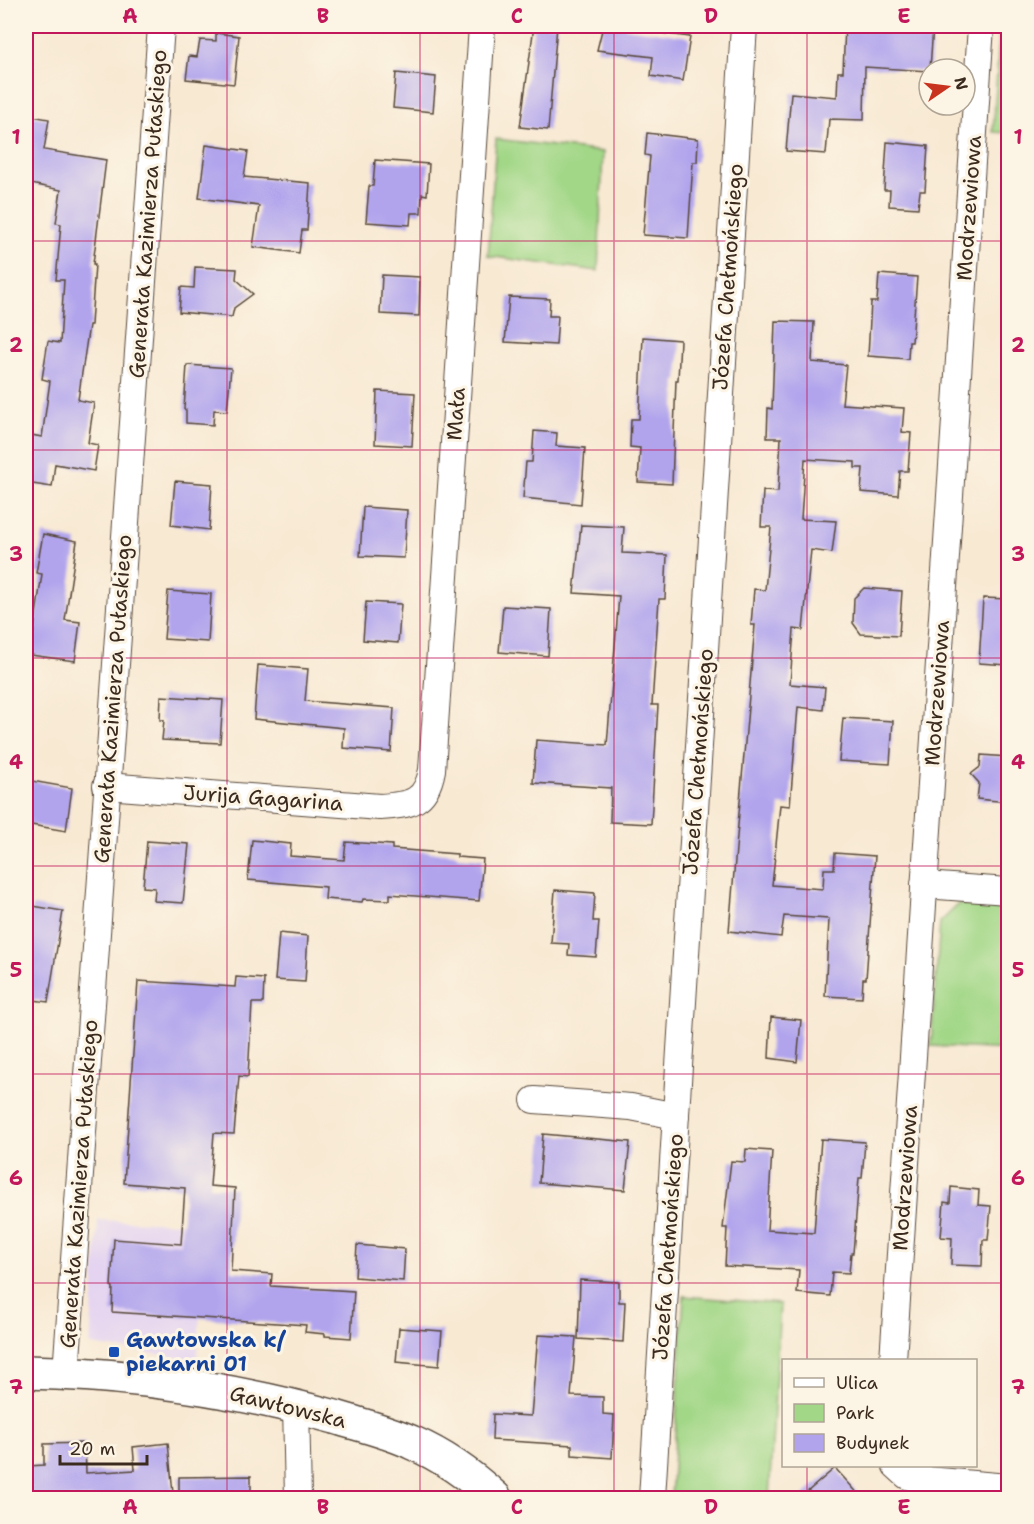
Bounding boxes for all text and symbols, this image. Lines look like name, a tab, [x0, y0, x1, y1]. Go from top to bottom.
text: A	[122, 3, 138, 29]
text: B	[317, 3, 329, 29]
text: C	[511, 3, 523, 29]
text: D	[704, 3, 718, 29]
text: E	[897, 3, 911, 29]
street label: Generała Kazimierza Pułaskiego	[123, 49, 173, 379]
north arrow	[917, 57, 977, 117]
text: N	[949, 75, 973, 92]
text: 1	[11, 124, 21, 150]
text: 1	[1013, 124, 1023, 150]
street label: Modrzewiowa	[950, 134, 988, 282]
street label: Józefa Chełmońskiego	[706, 163, 750, 391]
text: 2	[9, 332, 23, 358]
text: 2	[1011, 332, 1025, 358]
street label: Mała	[440, 386, 472, 442]
street label: Generała Kazimierza Pułaskiego	[88, 534, 138, 864]
text: 3	[9, 541, 23, 567]
text: 3	[1011, 541, 1025, 567]
street label: Modrzewiowa	[918, 619, 956, 767]
street label: Józefa Chełmońskiego	[676, 648, 720, 876]
text: 4	[9, 749, 23, 775]
text: 4	[1011, 749, 1025, 775]
street label: Jurija Gagarina	[182, 778, 344, 818]
text: 5	[10, 957, 22, 983]
text: 5	[1012, 957, 1024, 983]
street label: Generała Kazimierza Pułaskiego	[54, 1019, 104, 1349]
street label: Modrzewiowa	[886, 1104, 924, 1252]
street label: Józefa Chełmońskiego	[646, 1133, 690, 1361]
text: 6	[9, 1165, 23, 1191]
text: 6	[1011, 1165, 1025, 1191]
place label: Gawłowska k/ piekarni 01	[126, 1326, 286, 1378]
marker: Gawłowska k/ piekarni 01	[107, 1345, 121, 1359]
legend	[782, 1359, 977, 1467]
text: Ulica	[836, 1371, 878, 1395]
text: 7	[9, 1374, 23, 1400]
text: 7	[1011, 1374, 1025, 1400]
street label: Gawłowska	[227, 1379, 349, 1435]
text: Park	[836, 1401, 875, 1425]
scale bar	[60, 1428, 147, 1466]
text: Budynek	[836, 1431, 910, 1455]
text: 20 m	[69, 1437, 115, 1461]
text: A	[122, 1494, 138, 1520]
text: B	[317, 1494, 329, 1520]
text: C	[511, 1494, 523, 1520]
text: D	[704, 1494, 718, 1520]
text: E	[897, 1494, 911, 1520]

